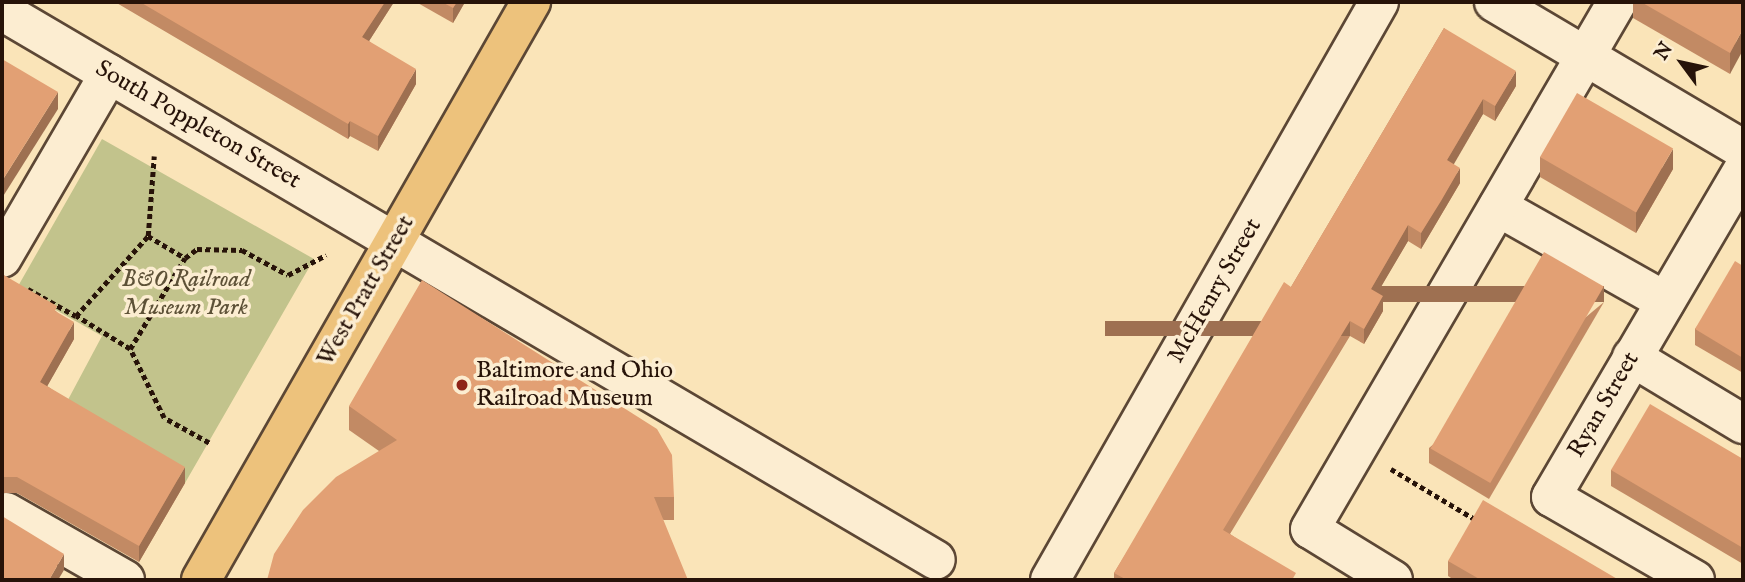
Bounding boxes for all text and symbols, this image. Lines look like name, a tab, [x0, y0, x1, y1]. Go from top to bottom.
north arrow	[1647, 28, 1717, 98]
text: N	[1650, 38, 1679, 65]
street label: South Poppleton Street	[90, 54, 306, 196]
street label: West Pratt Street	[311, 211, 421, 371]
street label: McHenry Street	[1162, 214, 1268, 368]
park label: B&O Railroad Museum Park	[122, 266, 250, 322]
street label: Ryan Street	[1562, 347, 1646, 463]
place label: Baltimore and Ohio Railroad Museum	[476, 357, 673, 413]
marker: Baltimore and Ohio Railroad Museum	[454, 377, 470, 393]

